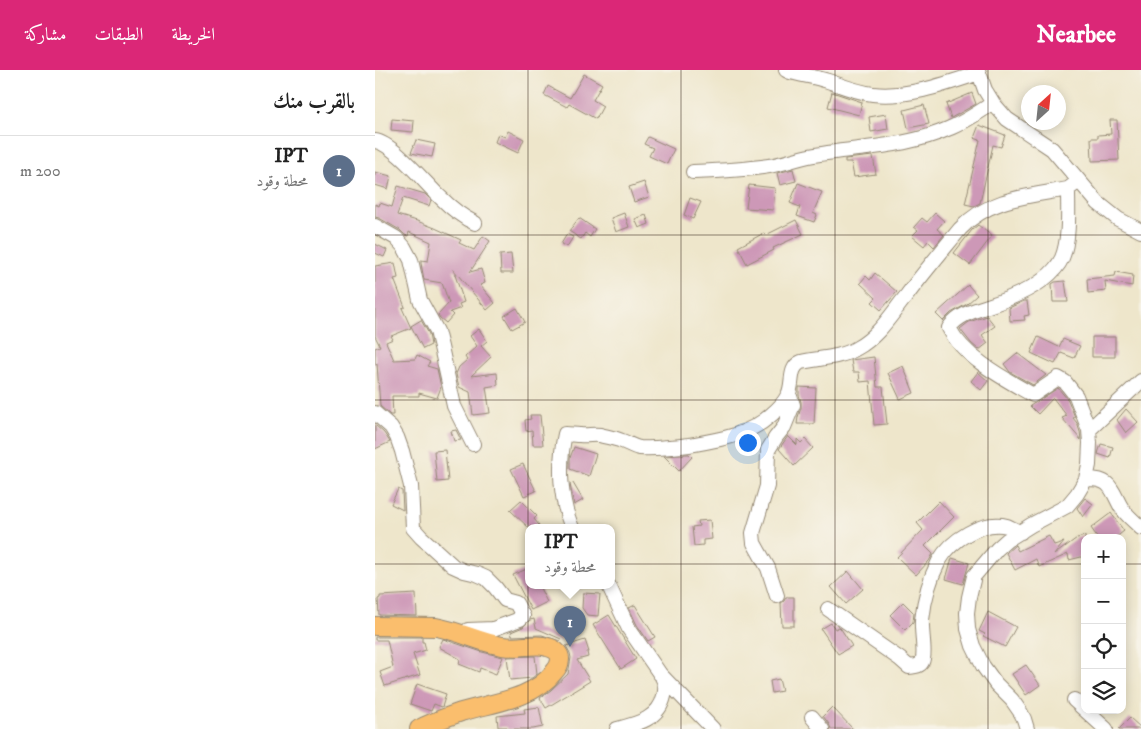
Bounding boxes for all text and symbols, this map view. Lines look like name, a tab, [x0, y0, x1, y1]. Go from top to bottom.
text: Nearbee	[1037, 20, 1116, 50]
text: مشاركة	[25, 24, 66, 46]
text: الطبقات	[94, 24, 143, 46]
text: الخريطة	[171, 24, 215, 46]
north arrow	[1021, 85, 1066, 130]
text: بالقرب منك	[273, 89, 355, 115]
text: IPT	[274, 145, 308, 168]
text: 200 m	[20, 161, 61, 181]
text: 1	[336, 161, 342, 181]
text: محطة وقود	[256, 171, 308, 191]
your location	[735, 430, 761, 456]
popup	[525, 524, 615, 589]
text: IPT	[544, 531, 578, 554]
map controls	[1081, 534, 1126, 714]
button: +	[1081, 534, 1126, 579]
text: محطة وقود	[544, 557, 596, 577]
button: −	[1081, 579, 1126, 624]
pin: 1	[554, 606, 586, 647]
button: locate	[1081, 624, 1126, 669]
button: layers	[1081, 669, 1126, 714]

